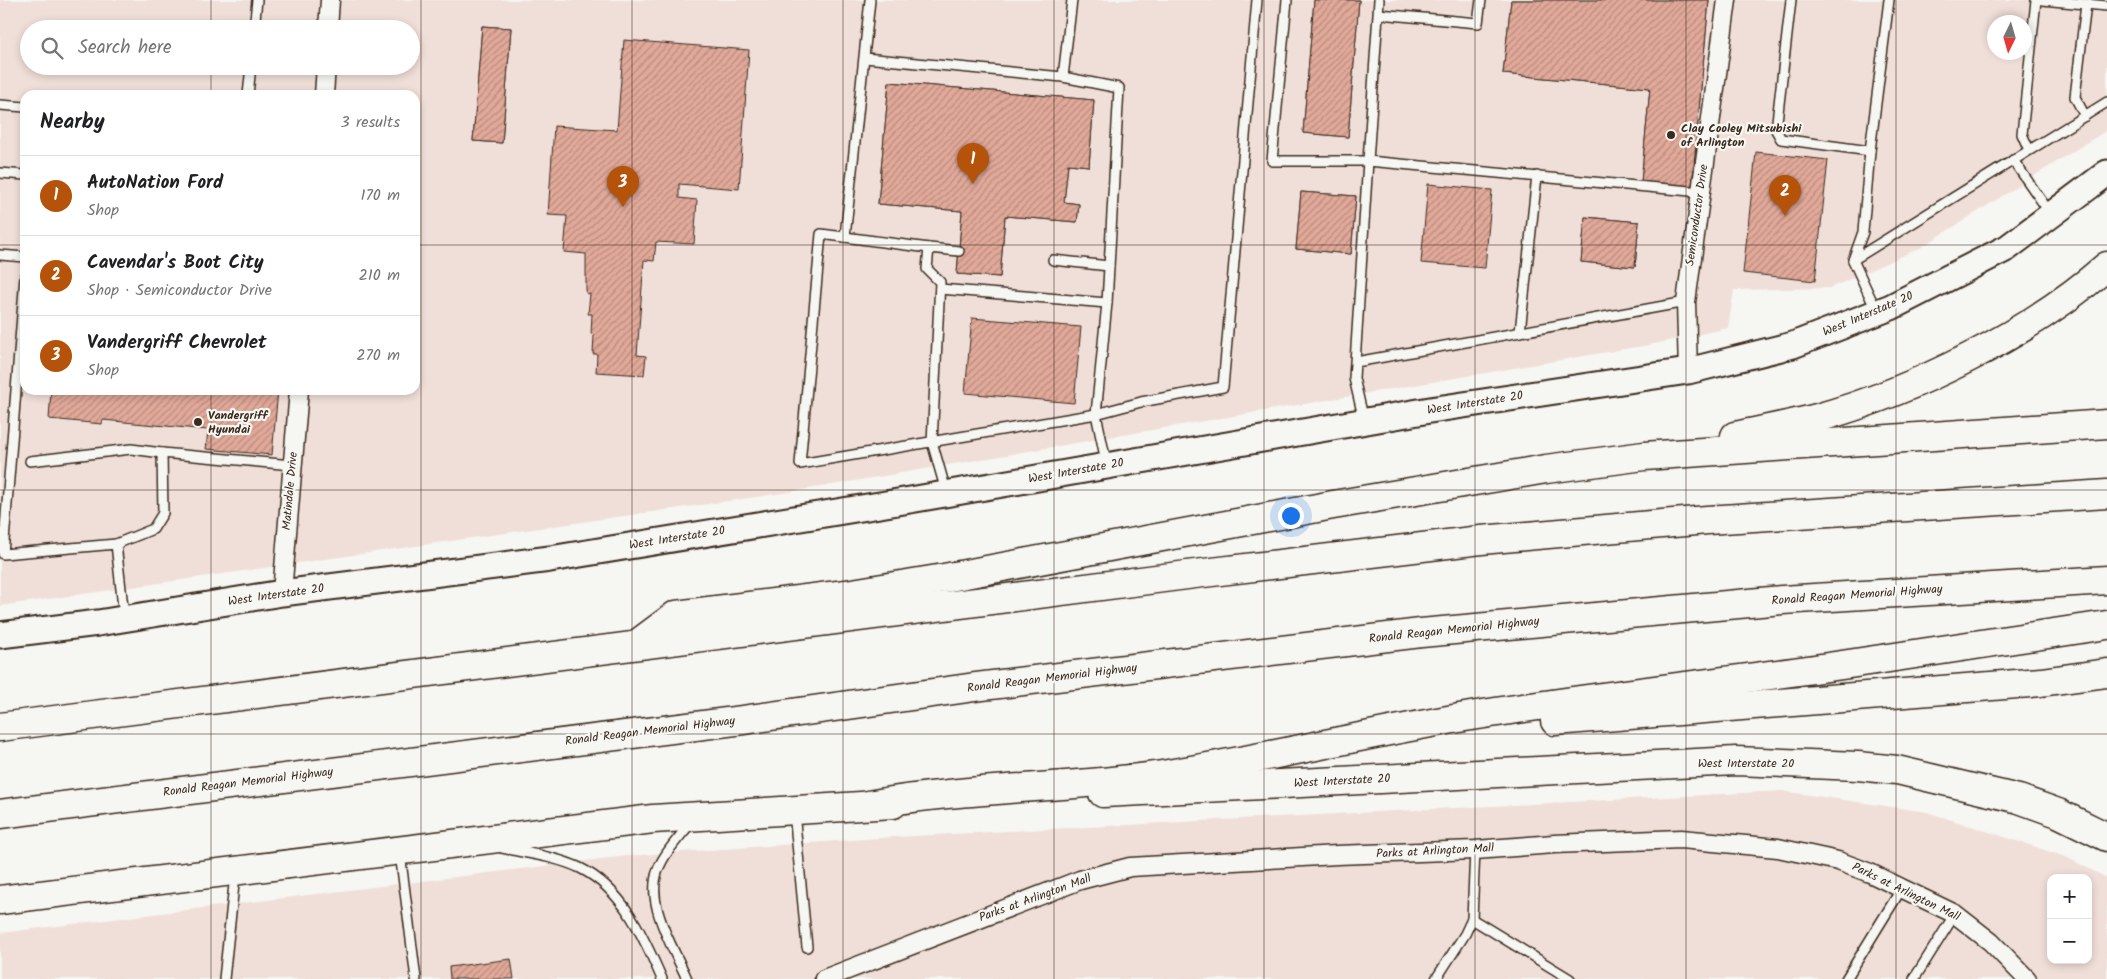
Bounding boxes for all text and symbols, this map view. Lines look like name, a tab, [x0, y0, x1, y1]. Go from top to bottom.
north arrow	[1987, 15, 2032, 60]
search box	[20, 20, 420, 75]
text: Search here	[78, 33, 172, 63]
icon: search	[38, 34, 66, 62]
text: Nearby	[40, 106, 105, 139]
text: 3 results	[341, 110, 400, 135]
place label: Clay Cooley Mitsubishi of Arlington	[1681, 119, 1802, 152]
marker: Clay Cooley Mitsubishi of Arlington	[1665, 129, 1677, 141]
pin: 1	[957, 143, 989, 184]
street label: Semiconductor Drive	[1680, 162, 1714, 267]
pin: 3	[607, 166, 639, 207]
text: AutoNation Ford	[87, 168, 223, 198]
pin: 2	[1769, 175, 1801, 216]
text: 1	[54, 183, 58, 208]
text: 170 m	[360, 183, 400, 208]
text: Shop	[87, 198, 119, 223]
text: Cavendar's Boot City	[87, 248, 264, 278]
text: 2	[51, 263, 61, 288]
text: 210 m	[359, 263, 400, 288]
text: Shop · Semiconductor Drive	[87, 278, 272, 303]
street label: West Interstate 20	[1820, 286, 1916, 342]
text: Vandergriff Chevrolet	[87, 328, 267, 358]
text: 3	[52, 343, 60, 368]
text: 270 m	[356, 343, 400, 368]
text: Shop	[87, 358, 119, 383]
street label: West Interstate 20	[1426, 386, 1524, 420]
place label: Vandergriff Hyundai	[208, 406, 269, 439]
marker: Vandergriff Hyundai	[192, 416, 204, 428]
street label: Matindale Drive	[277, 450, 303, 531]
street label: West Interstate 20	[1027, 453, 1125, 489]
your location	[1278, 503, 1304, 529]
street label: West Interstate 20	[628, 521, 726, 555]
street label: West Interstate 20	[227, 579, 325, 611]
street label: Ronald Reagan Memorial Highway	[1771, 580, 1943, 610]
street label: Ronald Reagan Memorial Highway	[1368, 612, 1540, 648]
street label: Ronald Reagan Memorial Highway	[966, 658, 1138, 698]
street label: Ronald Reagan Memorial Highway	[564, 711, 736, 751]
street label: West Interstate 20	[1698, 754, 1794, 773]
street label: Ronald Reagan Memorial Highway	[162, 762, 334, 802]
street label: West Interstate 20	[1293, 769, 1391, 793]
street label: Parks at Arlington Mall	[1375, 838, 1495, 864]
street label: Parks at Arlington Mall	[1849, 858, 1963, 926]
street label: Parks at Arlington Mall	[976, 869, 1094, 927]
map controls	[2047, 874, 2092, 964]
button: +	[2047, 874, 2092, 919]
button: −	[2047, 919, 2092, 964]

